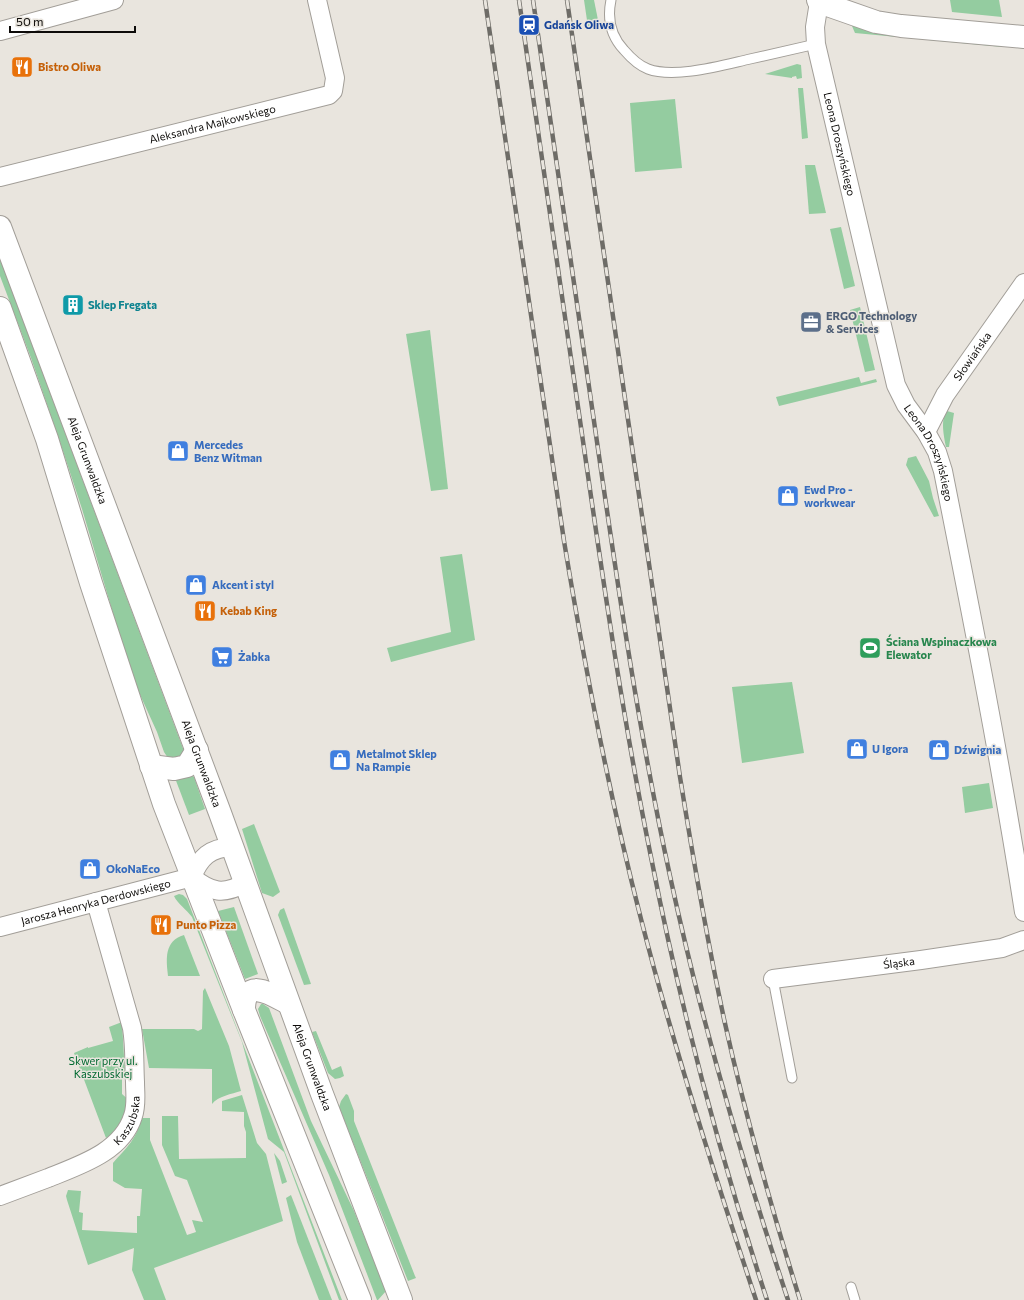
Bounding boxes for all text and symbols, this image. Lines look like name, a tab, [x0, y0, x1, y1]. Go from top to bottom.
scale bar	[10, 8, 135, 34]
station icon: Gdańsk Oliwa	[516, 12, 542, 38]
text: 50 m	[16, 14, 44, 28]
place label: Gdańsk Oliwa	[544, 18, 614, 31]
restaurant icon: Bistro Oliwa	[9, 54, 35, 80]
place label: Bistro Oliwa	[38, 60, 101, 73]
street label: Leona Droszyńskiego	[821, 91, 858, 197]
street label: Aleksandra Majkowskiego	[148, 101, 277, 146]
building icon: Sklep Fregata	[60, 292, 86, 318]
place label: Sklep Fregata	[88, 298, 157, 311]
office icon: ERGO Technology & Services	[798, 309, 824, 335]
place label: ERGO Technology & Services	[826, 309, 917, 335]
street label: Słowiańska	[950, 329, 994, 383]
street label: Leona Droszyńskiego	[902, 402, 956, 503]
street label: Aleja Grunwaldzka	[66, 414, 110, 506]
shop icon: Mercedes Benz Witman	[165, 438, 191, 464]
place label: Mercedes Benz Witman	[194, 438, 262, 464]
shop icon: Ewd Pro - workwear	[775, 483, 801, 509]
place label: Ewd Pro - workwear	[804, 483, 856, 509]
shop icon: Akcent i styl	[183, 572, 209, 598]
place label: Akcent i styl	[212, 578, 274, 591]
restaurant icon: Kebab King	[192, 598, 218, 624]
place label: Kebab King	[220, 604, 277, 617]
place label: Ściana Wspinaczkowa Elewator	[886, 634, 997, 661]
sports icon: Ściana Wspinaczkowa Elewator	[857, 635, 883, 661]
supermarket icon: Żabka	[209, 644, 235, 670]
place label: Żabka	[238, 650, 270, 663]
street label: Aleja Grunwaldzka	[180, 718, 224, 809]
shop icon: U Igora	[844, 736, 870, 762]
shop icon: Dźwignia	[926, 737, 952, 763]
place label: U Igora	[872, 742, 909, 755]
place label: Dźwignia	[954, 743, 1001, 756]
shop icon: Metalmot Sklep Na Rampie	[327, 747, 353, 773]
place label: Metalmot Sklep Na Rampie	[356, 747, 437, 773]
shop icon: OkoNaEco	[77, 856, 103, 882]
place label: OkoNaEco	[106, 862, 160, 875]
street label: Jarosza Henryka Derdowskiego	[19, 876, 172, 928]
restaurant icon: Punto Pizza	[148, 912, 174, 938]
place label: Punto Pizza	[176, 918, 237, 931]
street label: Śląska	[882, 954, 915, 971]
street label: Aleja Grunwaldzka	[291, 1021, 335, 1112]
park label: Skwer przy ul. Kaszubskiej	[68, 1054, 138, 1080]
street label: Kaszubska	[110, 1096, 142, 1147]

